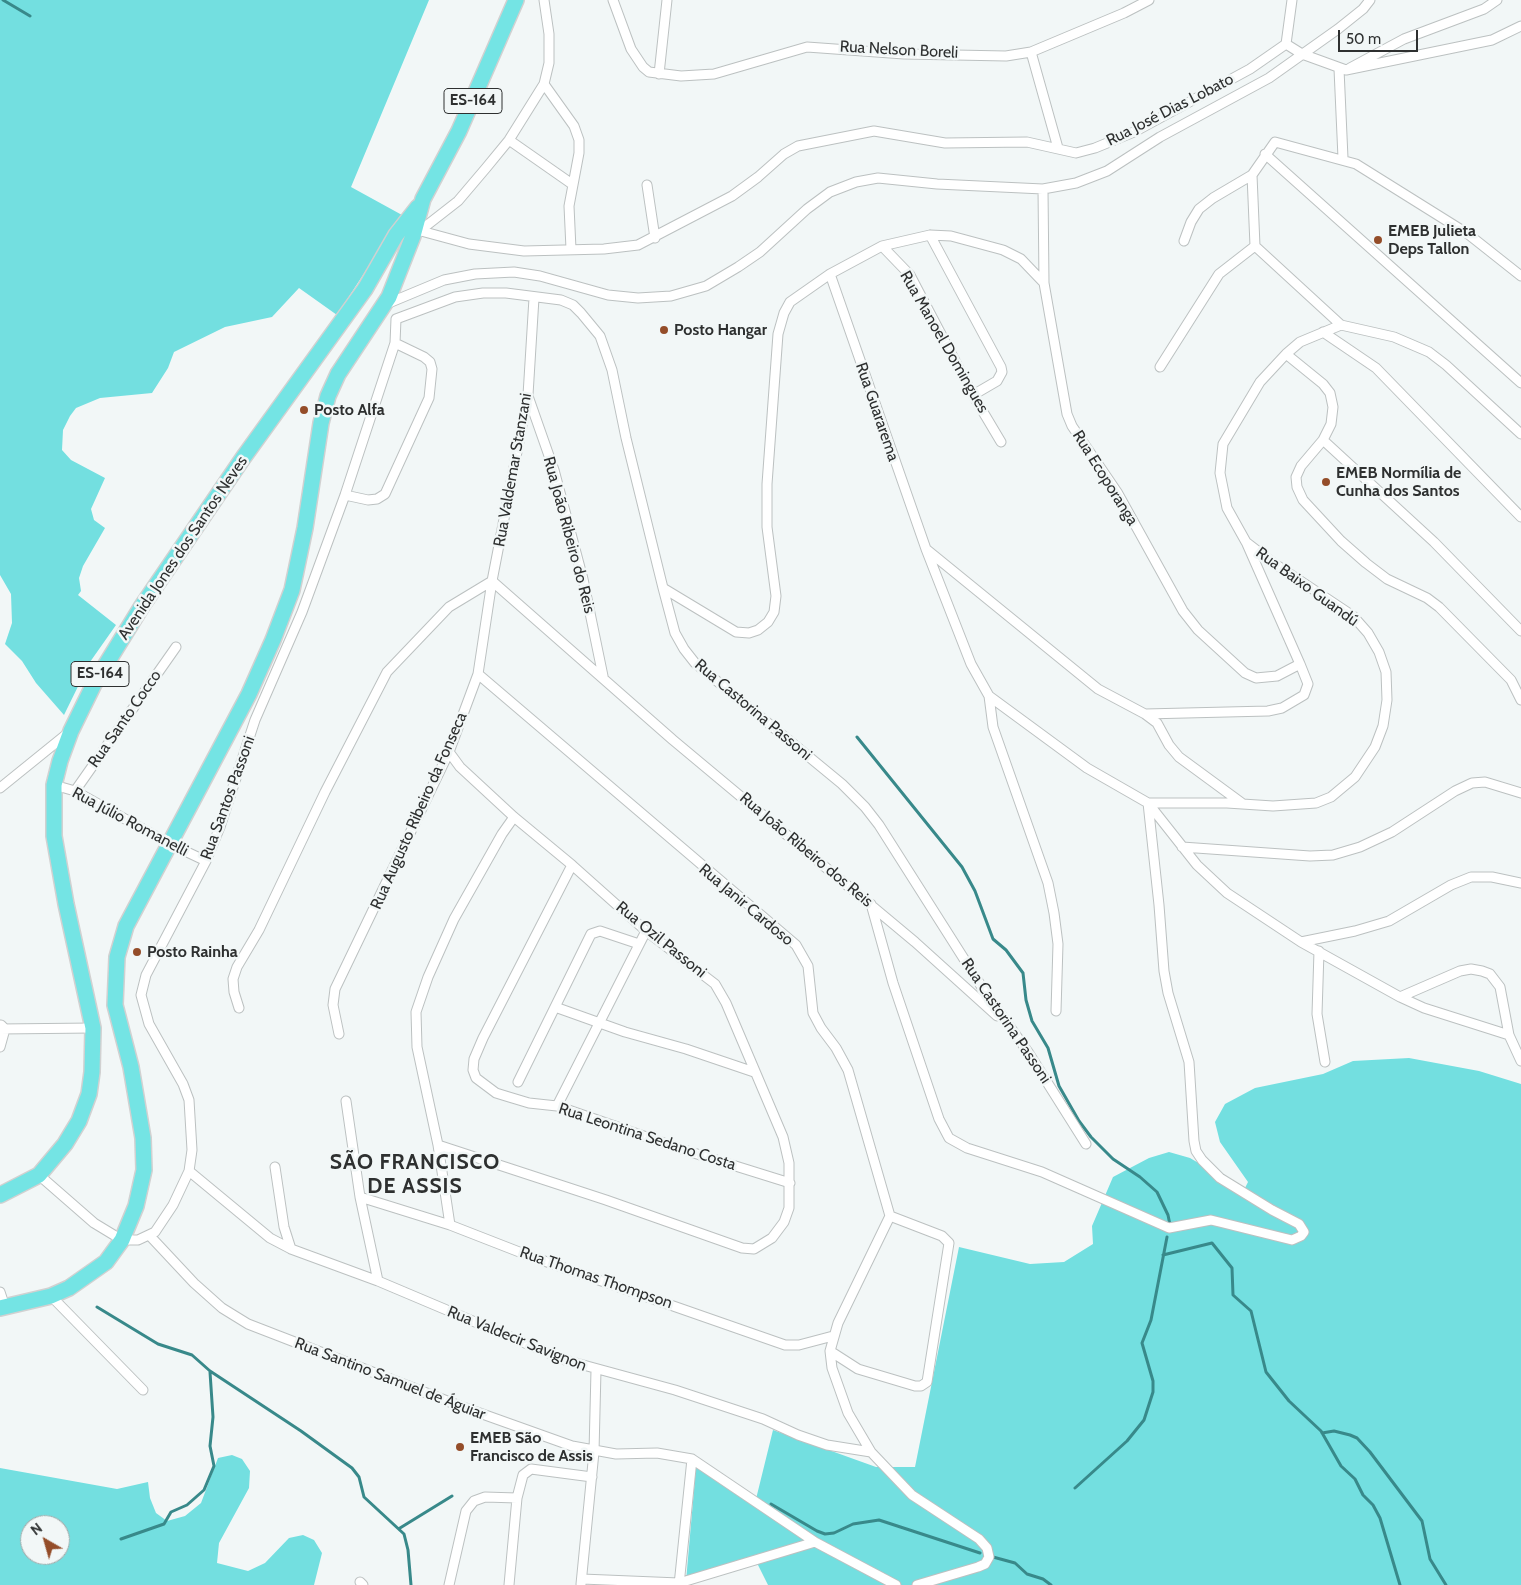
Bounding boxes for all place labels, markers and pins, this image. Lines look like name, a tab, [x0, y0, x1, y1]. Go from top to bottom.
place label: EMEB Julieta Deps Tallon	[1388, 221, 1476, 259]
marker: EMEB Julieta Deps Tallon	[1372, 234, 1384, 246]
place label: Posto Hangar	[674, 320, 767, 340]
marker: Posto Hangar	[658, 324, 670, 336]
place label: Posto Alfa	[314, 400, 385, 420]
marker: Posto Alfa	[298, 404, 310, 416]
place label: EMEB Normília de Cunha dos Santos	[1336, 463, 1461, 501]
marker: EMEB Normília de Cunha dos Santos	[1320, 476, 1332, 488]
place label: Posto Rainha	[147, 942, 238, 962]
marker: Posto Rainha	[131, 946, 143, 958]
place label: EMEB São Francisco de Assis	[470, 1428, 593, 1466]
marker: EMEB São Francisco de Assis	[454, 1441, 466, 1453]

